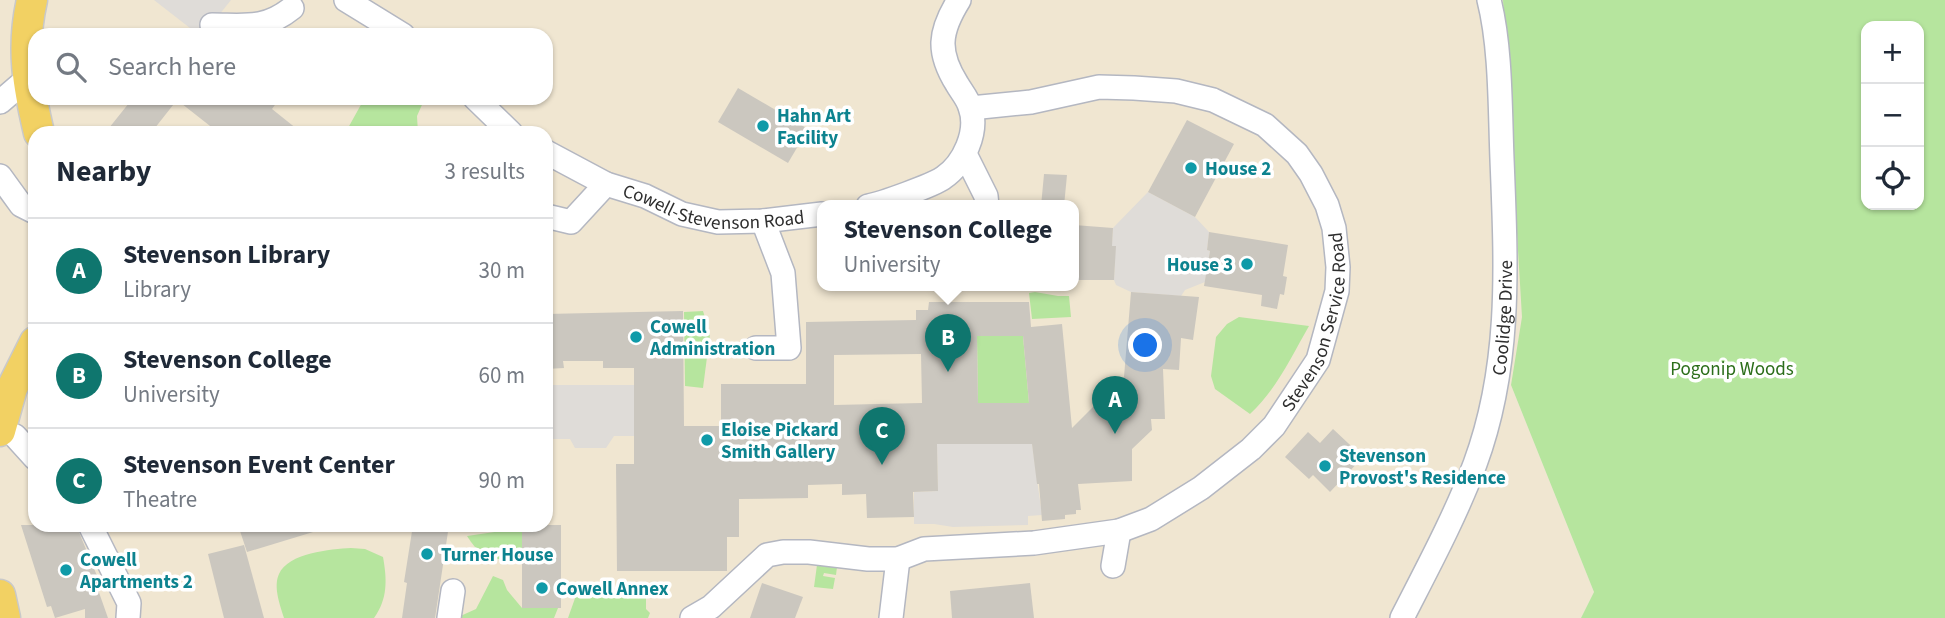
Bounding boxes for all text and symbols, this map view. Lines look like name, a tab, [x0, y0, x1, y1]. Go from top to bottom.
map controls	[1861, 21, 1924, 210]
button: +	[1861, 21, 1924, 84]
search box	[28, 28, 553, 105]
icon: search	[52, 48, 90, 86]
text: Search here	[108, 48, 236, 85]
button: −	[1861, 84, 1924, 147]
place label: Hahn Art Facility	[777, 103, 851, 152]
marker: Hahn Art Facility	[755, 118, 771, 134]
button: locate	[1861, 147, 1924, 210]
text: Nearby	[56, 150, 151, 193]
text: 3 results	[445, 155, 525, 188]
place label: House 2	[1205, 156, 1271, 183]
marker: House 2	[1183, 160, 1199, 176]
street label: Cowell-Stevenson Road	[619, 178, 806, 237]
popup	[817, 200, 1079, 291]
text: Stevenson College	[844, 211, 1052, 248]
street label: Stevenson Service Road	[1275, 231, 1353, 417]
text: Stevenson Library	[123, 236, 330, 273]
text: University	[844, 248, 940, 281]
place label: House 3	[1167, 252, 1233, 279]
text: A	[72, 254, 86, 287]
text: 30 m	[478, 254, 525, 287]
marker: House 3	[1239, 256, 1255, 272]
street label: Coolidge Drive	[1486, 260, 1520, 377]
text: Library	[123, 273, 191, 306]
place label: Cowell Administration	[649, 314, 775, 363]
pin: B	[925, 314, 971, 372]
your location	[1128, 328, 1162, 362]
marker: Cowell Administration	[628, 329, 644, 345]
text: Stevenson College	[123, 341, 332, 378]
park label: Pogonip Woods	[1670, 356, 1794, 383]
text: B	[72, 359, 86, 392]
text: 60 m	[478, 359, 525, 392]
pin: A	[1092, 376, 1138, 434]
text: University	[123, 378, 220, 411]
pin: C	[859, 407, 905, 465]
place label: Eloise Pickard Smith Gallery	[721, 417, 839, 466]
marker: Eloise Pickard Smith Gallery	[699, 432, 715, 448]
place label: Stevenson Provost's Residence	[1339, 443, 1506, 492]
text: Stevenson Event Center	[123, 446, 395, 483]
marker: Stevenson Provost's Residence	[1317, 458, 1333, 474]
text: C	[72, 464, 86, 497]
text: 90 m	[478, 464, 525, 497]
text: Theatre	[123, 483, 197, 516]
place label: Turner House	[441, 542, 554, 569]
marker: Turner House	[419, 546, 435, 562]
place label: Cowell Apartments 2	[79, 547, 193, 596]
marker: Cowell Apartments 2	[58, 562, 74, 578]
place label: Cowell Annex	[556, 576, 669, 603]
marker: Cowell Annex	[534, 580, 550, 596]

